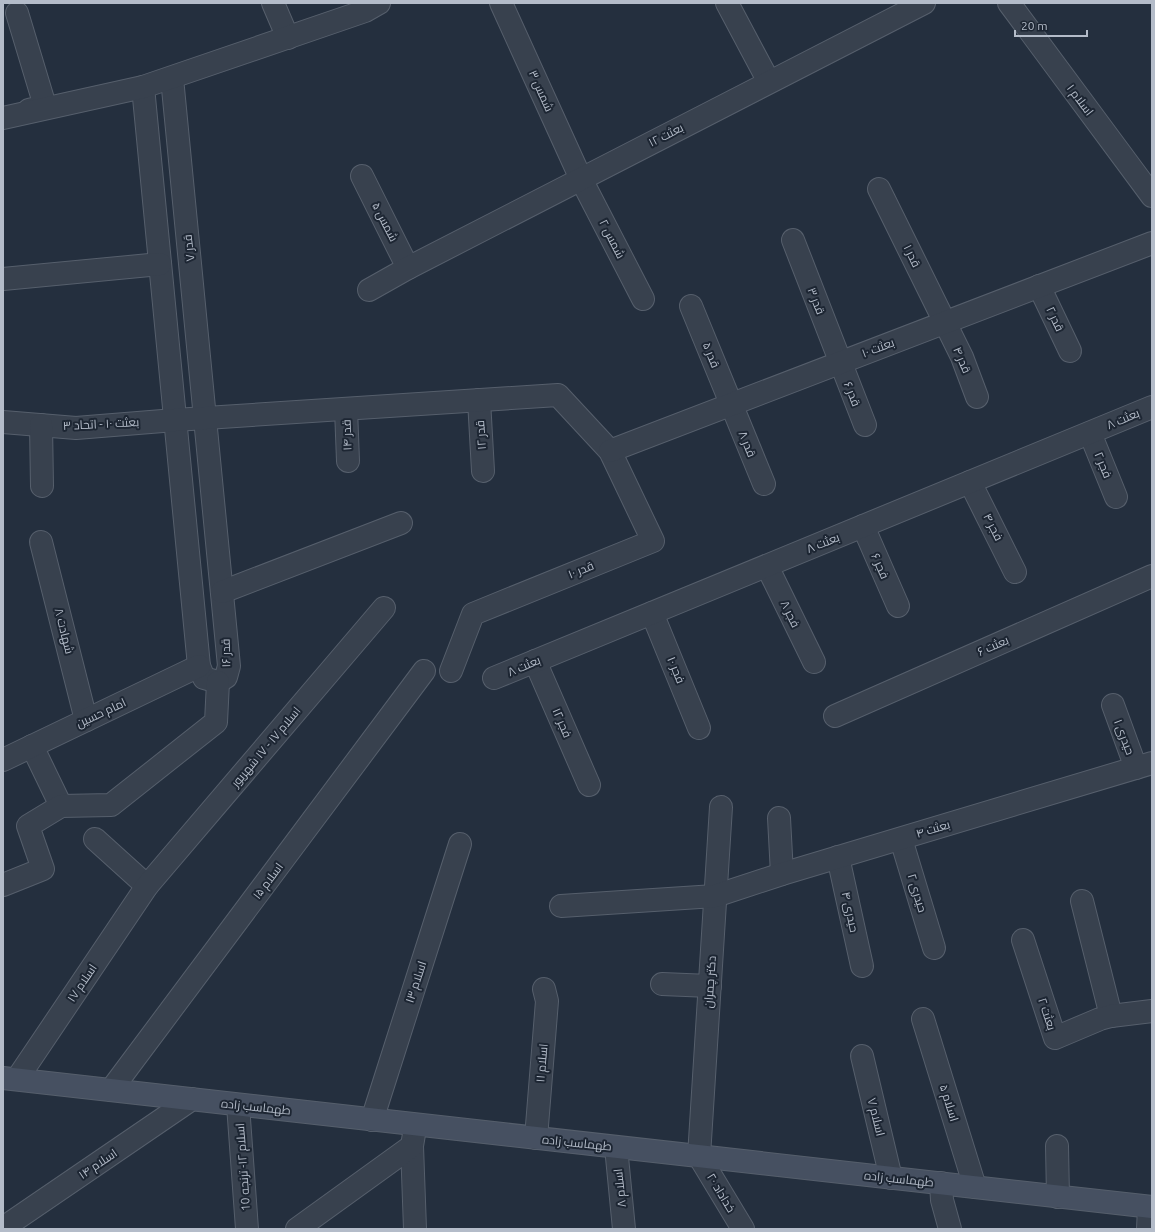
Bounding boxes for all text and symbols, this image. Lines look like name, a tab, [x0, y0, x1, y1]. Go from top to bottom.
scale bar	[1015, 12, 1087, 38]
text: 20 m	[1021, 19, 1048, 32]
street label: شمس ۳	[526, 68, 556, 114]
street label: اسلام ۱	[1063, 82, 1096, 119]
street label: بعثت ۱۲	[646, 120, 686, 150]
street label: شمس ۵	[369, 200, 401, 244]
street label: شمس ۲	[596, 217, 628, 261]
street label: قدر ۷	[181, 234, 197, 262]
street label: قدر ۱	[901, 242, 923, 270]
street label: قدر ۳	[804, 286, 828, 316]
street label: قدر ۲	[1043, 304, 1067, 334]
street label: بعثت ۱۰	[860, 335, 896, 361]
street label: قدر ۵	[700, 340, 722, 370]
street label: قدر ۴	[950, 345, 974, 375]
street label: قدر ۶	[841, 380, 863, 408]
street label: بعثت ۸	[1104, 406, 1142, 432]
street label: بعثت ۱۰ - اتحاد ۳	[62, 415, 140, 433]
street label: قدر ۱۴	[339, 419, 355, 451]
street label: قدر ۱۲	[473, 420, 489, 450]
street label: قدر ۸	[735, 429, 759, 459]
street label: فجر ۲	[1091, 450, 1115, 480]
street label: فجر ۴	[980, 511, 1006, 543]
street label: بعثت ۸	[804, 530, 842, 556]
street label: فجر ۶	[868, 551, 892, 581]
street label: قدر ۱۰	[566, 559, 596, 581]
street label: فجر ۸	[777, 598, 803, 630]
street label: شهادت ۸	[52, 607, 76, 656]
street label: بعثت ۶	[975, 633, 1011, 659]
street label: قدر ۱۶	[219, 638, 233, 668]
street label: بعثت ۸	[505, 653, 543, 679]
street label: فجر ۱۰	[664, 655, 688, 685]
street label: امام حسین	[74, 695, 129, 732]
street label: اسلام ۱۷ - ۱۷ شهریور	[228, 704, 304, 791]
street label: فجر ۱۲	[550, 706, 574, 740]
street label: حیدری ۱	[1111, 717, 1137, 757]
street label: بعثت ۴	[914, 817, 952, 841]
street label: اسلام ۱۵	[250, 860, 287, 902]
street label: حیدری ۲	[905, 872, 929, 914]
street label: حیدری ۴	[839, 890, 861, 934]
street label: دکتر چمران	[701, 955, 721, 1009]
street label: اسلام ۱۳	[403, 959, 430, 1005]
street label: اسلام ۱۷	[64, 961, 101, 1005]
street label: بعثت ۲	[1035, 996, 1059, 1032]
street label: اسلام ۱۱	[533, 1043, 552, 1083]
street label: اسلام ۵	[936, 1083, 961, 1124]
street label: طهماسب زاده	[220, 1096, 292, 1118]
street label: اسلام ۷	[864, 1096, 888, 1138]
street label: اسلام ۱۲- ترنجه 10	[233, 1122, 254, 1211]
street label: طهماسب زاده	[541, 1132, 613, 1154]
street label: اسلام ۱۴	[76, 1146, 120, 1183]
street label: اسلام ۸	[611, 1168, 630, 1208]
street label: طهماسب زاده	[863, 1168, 935, 1190]
street label: خداداد ۲۰	[705, 1171, 738, 1215]

